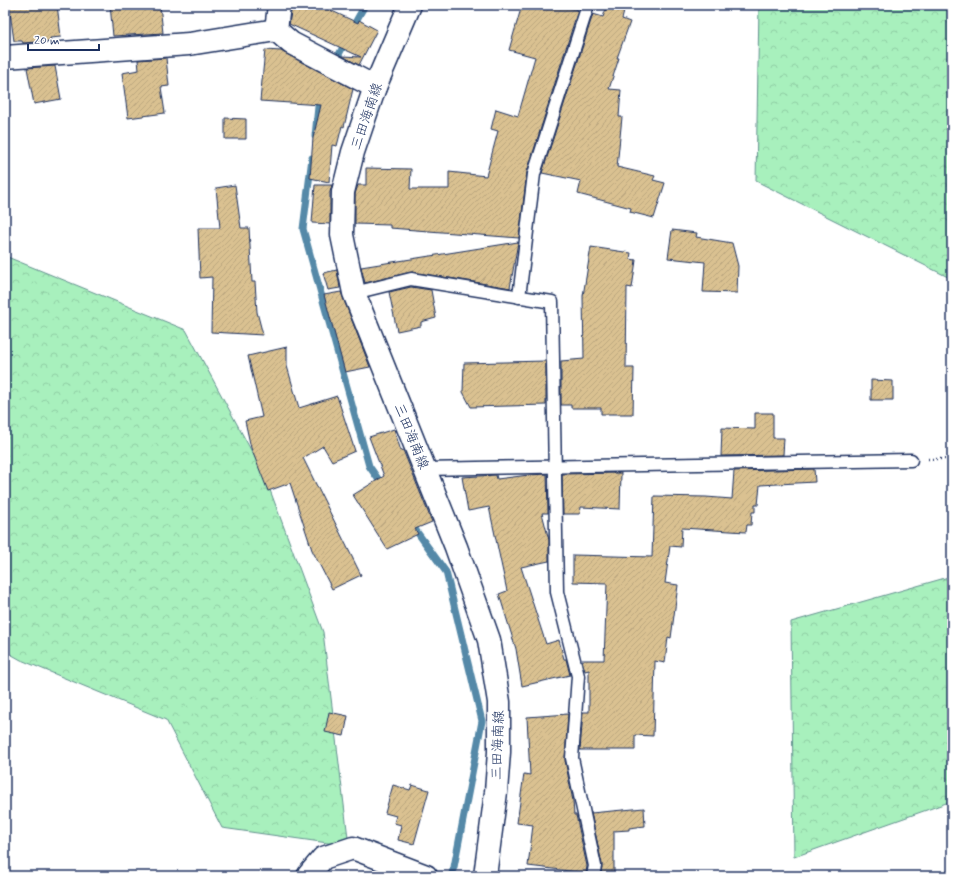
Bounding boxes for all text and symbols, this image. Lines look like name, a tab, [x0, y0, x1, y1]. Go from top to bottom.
scale bar	[28, 26, 99, 52]
text: 20 m	[34, 33, 60, 49]
street label: 三田海南線	[347, 80, 387, 152]
street label: 三田海南線	[390, 401, 433, 472]
street label: 三田海南線	[488, 710, 508, 780]

